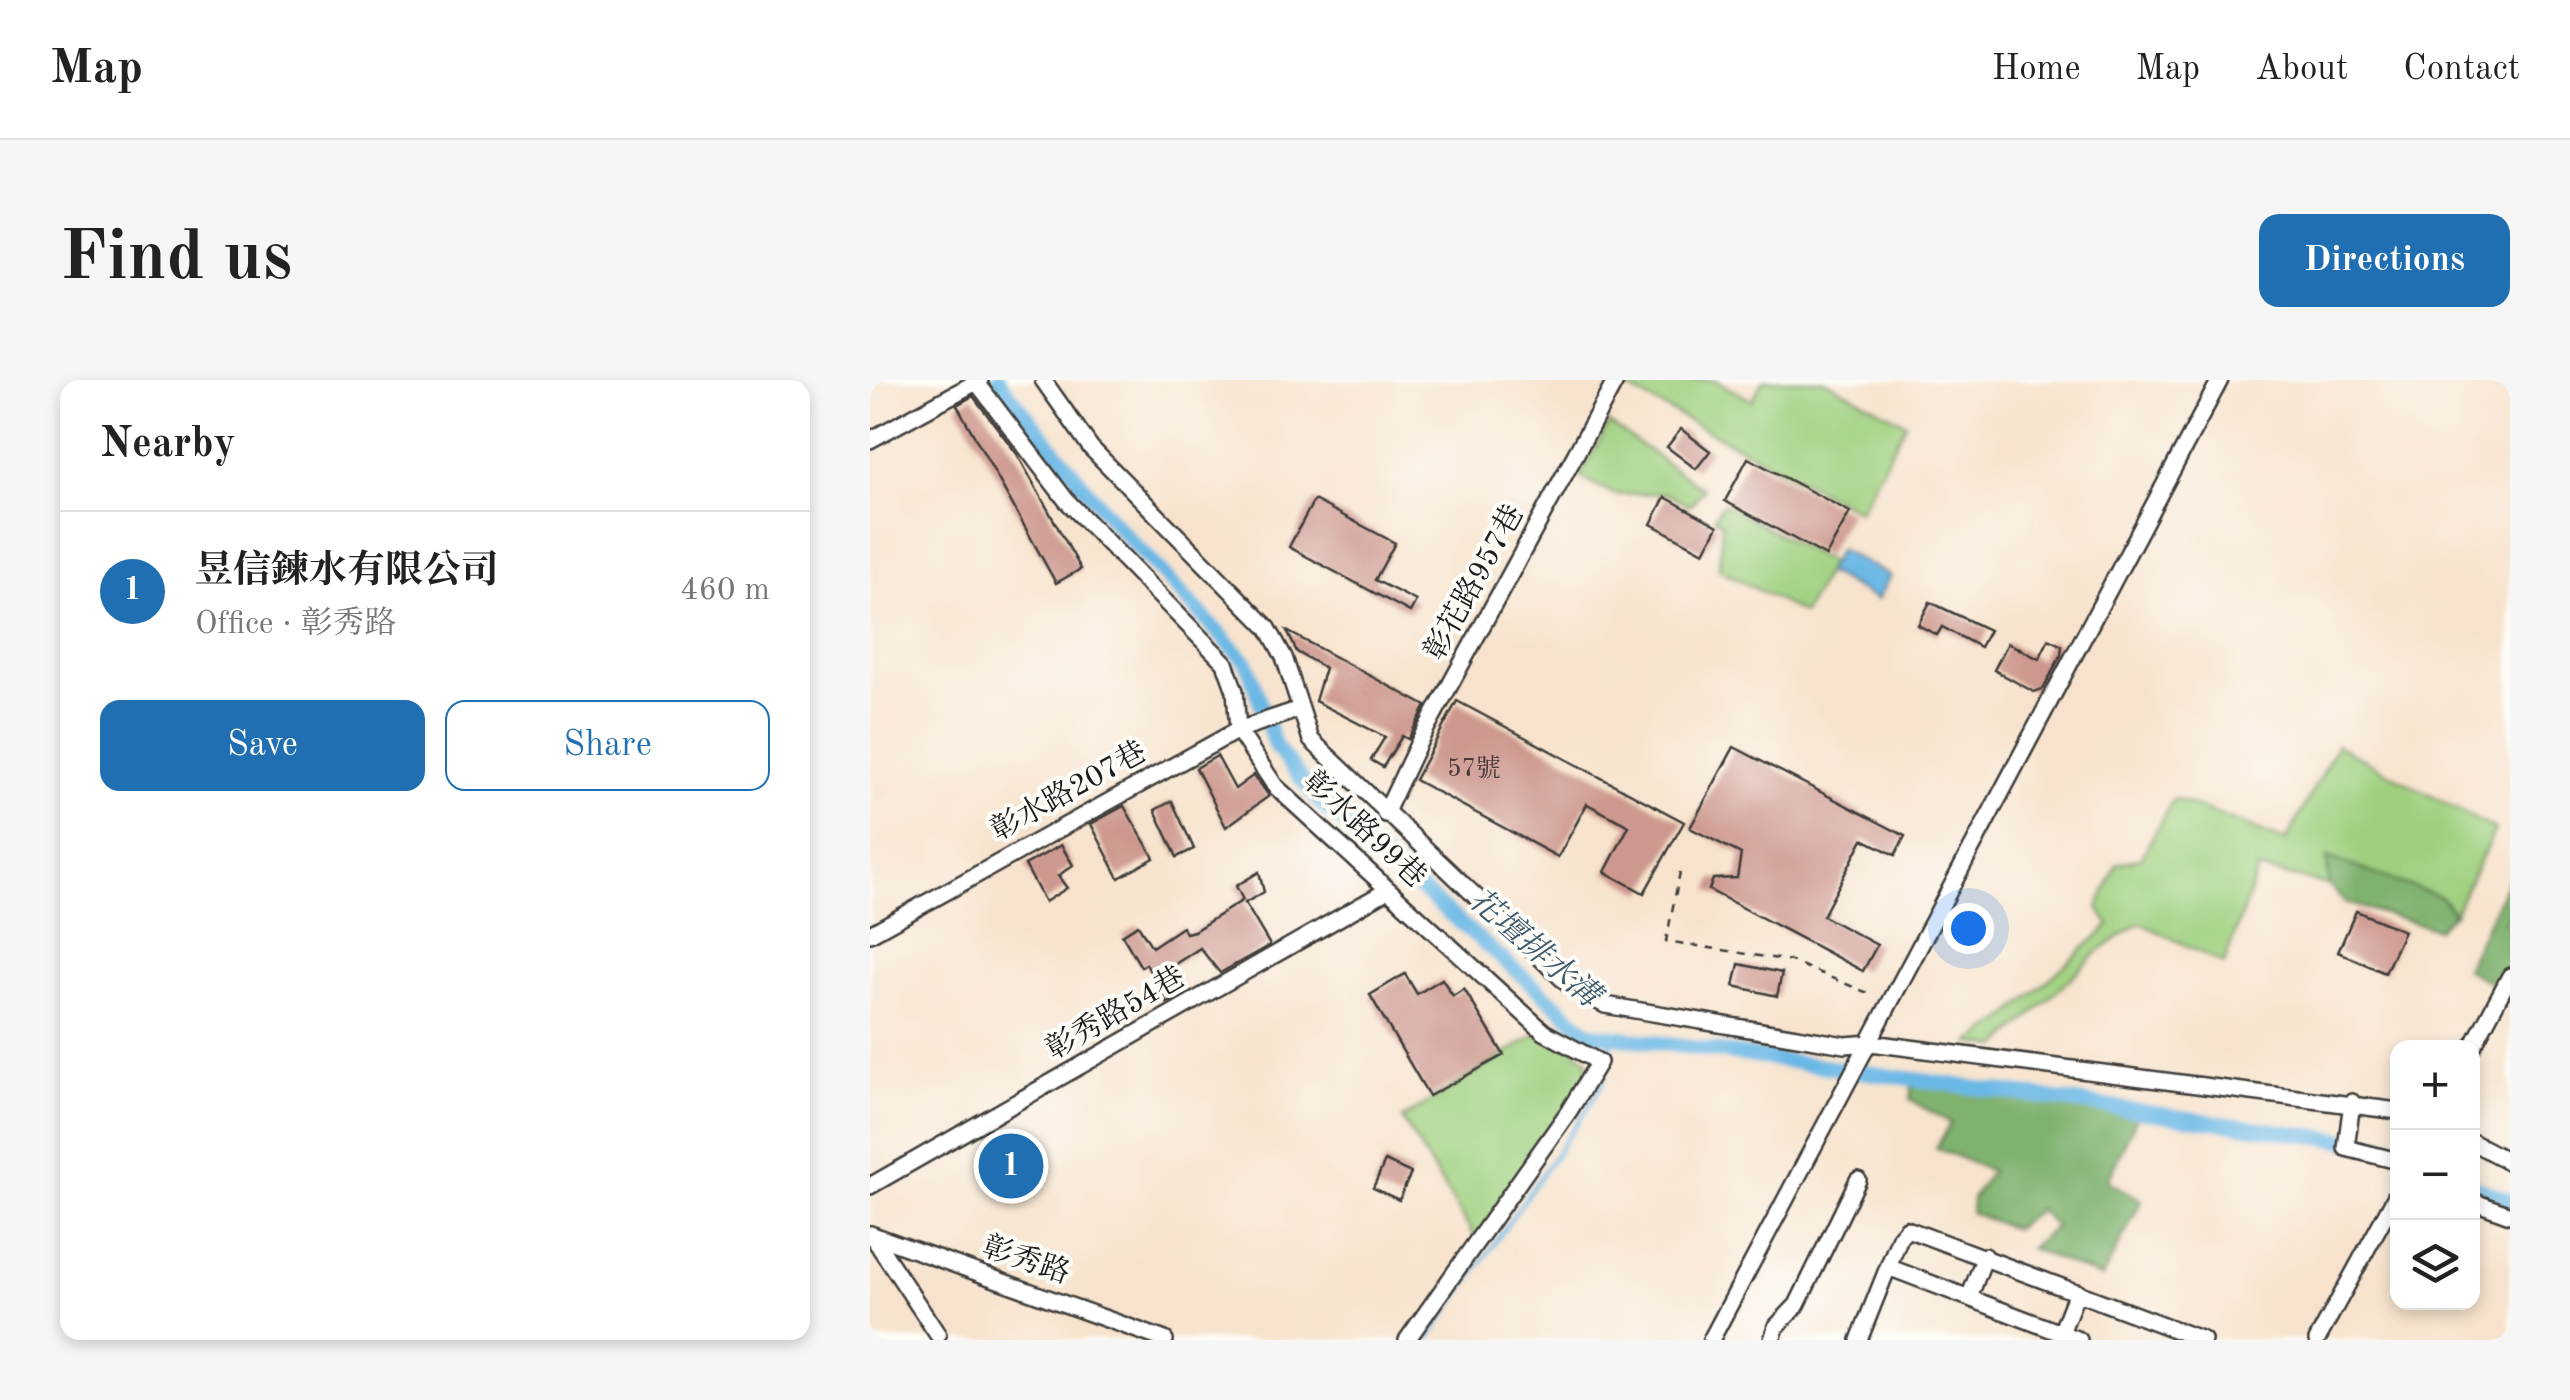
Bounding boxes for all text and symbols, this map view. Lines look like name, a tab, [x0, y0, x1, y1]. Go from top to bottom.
text: Map	[50, 45, 143, 93]
text: Home	[1992, 52, 2081, 87]
text: Map	[2136, 52, 2200, 87]
text: About	[2255, 52, 2348, 87]
text: Contact	[2403, 52, 2520, 87]
button: Directions	[2259, 214, 2510, 307]
text: Find us	[60, 225, 292, 295]
text: Nearby	[100, 424, 236, 466]
street label: 彰花路957巷	[1418, 499, 1530, 666]
text: 昱信鍊水有限公司	[195, 553, 499, 591]
text: 1	[123, 575, 142, 607]
text: 460 m	[680, 575, 770, 607]
text: Office · 彰秀路	[195, 609, 396, 641]
button: Save	[100, 700, 425, 791]
button: Share	[445, 700, 770, 791]
street label: 彰水路207巷	[985, 735, 1152, 847]
house number: 57號	[1447, 755, 1501, 782]
street label: 彰水路99巷	[1297, 764, 1433, 894]
water label: 花壇排水溝	[1462, 881, 1610, 1017]
your location	[1943, 903, 1994, 954]
street label: 彰秀路54巷	[1040, 960, 1191, 1066]
map controls	[2390, 1040, 2480, 1310]
button: +	[2390, 1040, 2480, 1130]
pin: 1	[978, 1128, 1044, 1204]
button: −	[2390, 1130, 2480, 1220]
button: layers	[2390, 1220, 2480, 1310]
street label: 彰秀路	[979, 1229, 1074, 1290]

